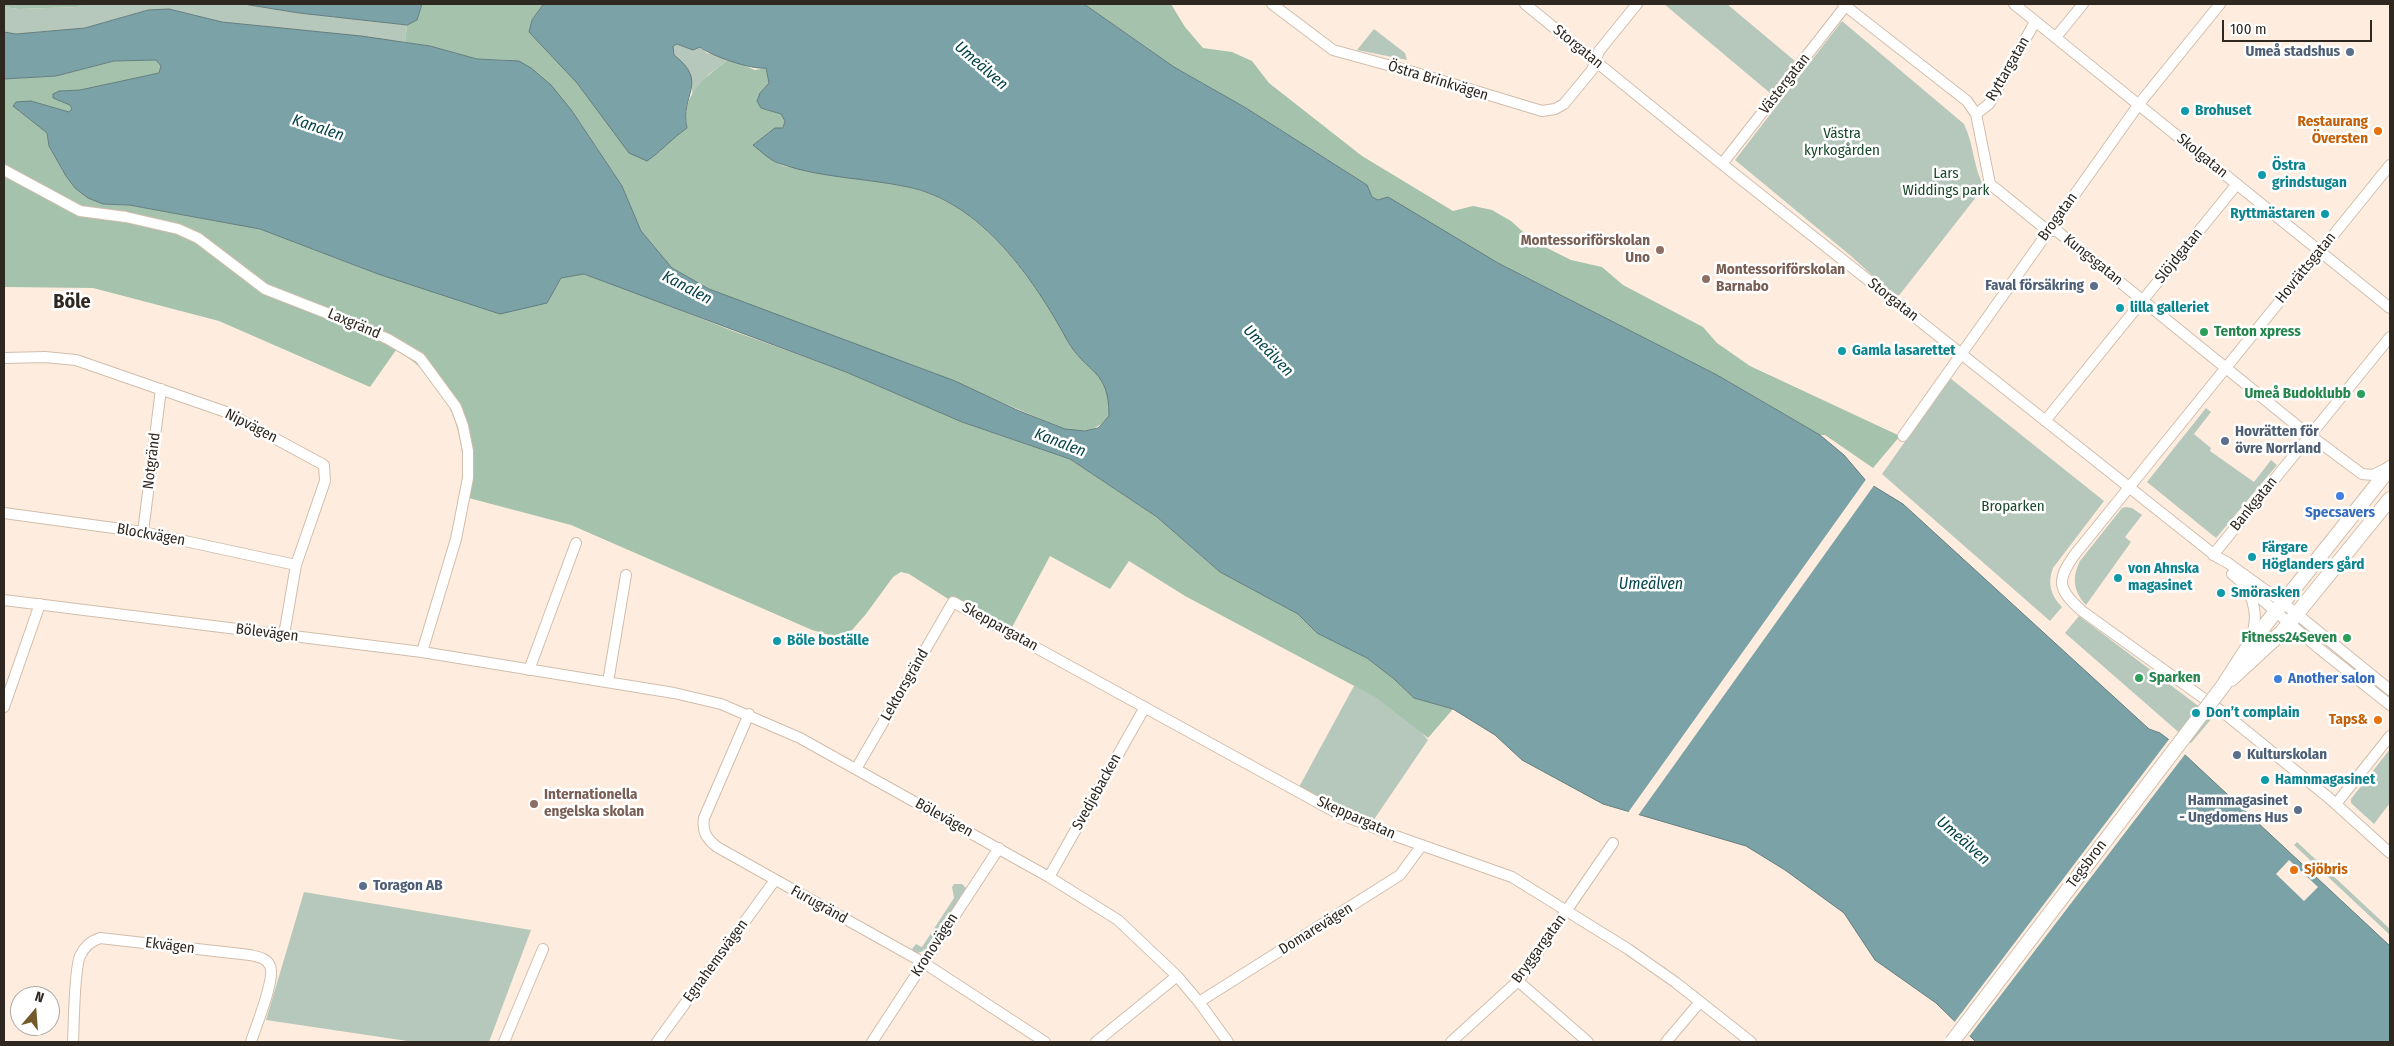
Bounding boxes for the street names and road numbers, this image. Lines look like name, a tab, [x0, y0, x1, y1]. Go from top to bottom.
street label: Storgatan	[1549, 21, 1607, 73]
street label: Ryttargatan	[1982, 34, 2034, 104]
street label: Västergatan	[1756, 50, 1814, 118]
street label: Östra Brinkvägen	[1386, 57, 1490, 105]
street label: Skolgatan	[2173, 130, 2231, 182]
street label: Brogatan	[2035, 189, 2081, 245]
street label: Slöjdgatan	[2151, 225, 2207, 287]
street label: Hovrättsgatan	[2272, 229, 2340, 307]
street label: Kungsgatan	[2060, 231, 2126, 289]
street label: Storgatan	[1864, 275, 1922, 325]
street label: Laxgränd	[325, 305, 383, 343]
street label: Nipvägen	[222, 405, 280, 447]
street label: Notgränd	[140, 432, 164, 490]
street label: Bankgatan	[2227, 473, 2281, 535]
street label: Blockvägen	[115, 520, 187, 550]
street label: Skeppargatan	[959, 599, 1041, 655]
street label: Bölevägen	[235, 620, 299, 646]
street label: Lektorsgränd	[877, 646, 933, 724]
street label: Svedjebacken	[1069, 751, 1125, 833]
street label: Skeppargatan	[1314, 793, 1398, 843]
street label: Bölevägen	[912, 795, 976, 841]
street label: Tegsbron	[2063, 836, 2111, 892]
street label: Furugränd	[787, 882, 851, 928]
street label: Domarevägen	[1276, 899, 1356, 959]
street label: Kronovägen	[908, 910, 962, 980]
street label: Bryggargatan	[1508, 911, 1570, 987]
street label: Egnahemsvägen	[680, 916, 752, 1006]
street label: Ekvägen	[144, 934, 196, 958]

